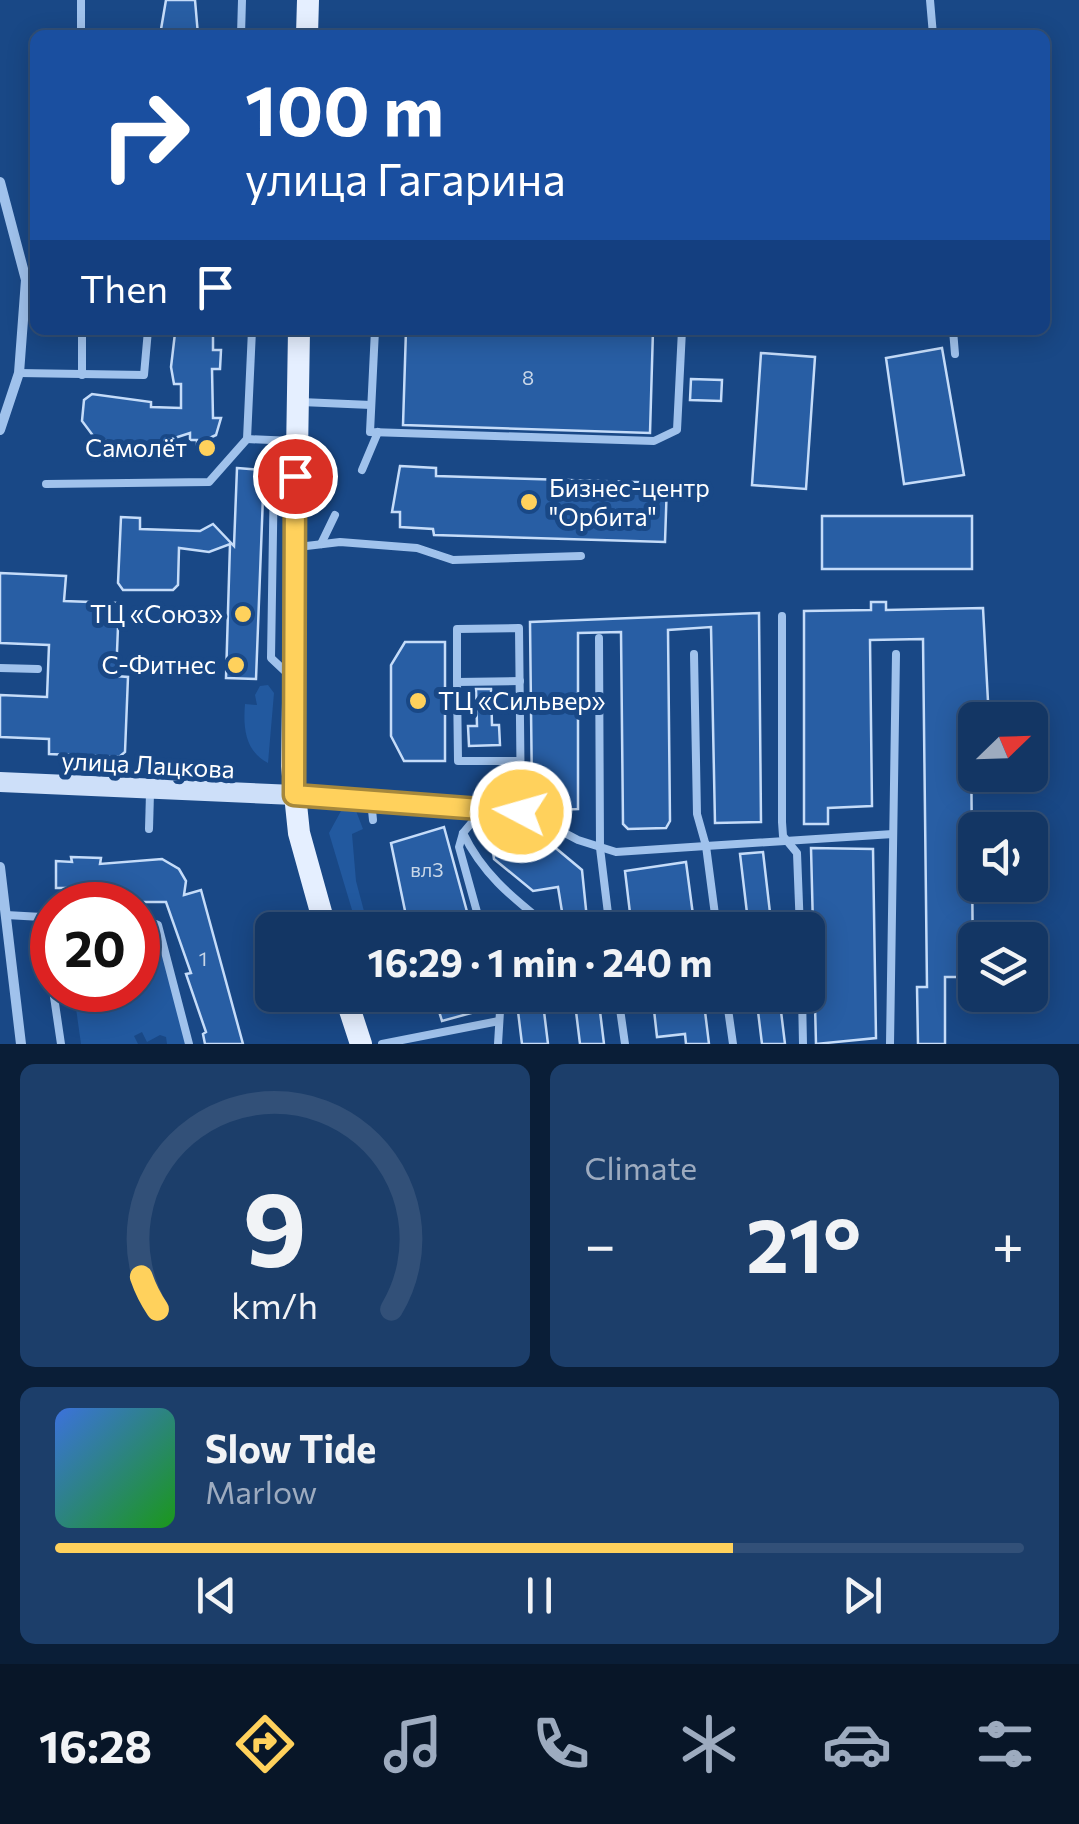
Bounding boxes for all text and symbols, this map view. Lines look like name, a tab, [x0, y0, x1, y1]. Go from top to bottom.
text: 100 m	[245, 65, 444, 150]
icon: right	[80, 70, 210, 200]
text: улица Гагарина	[245, 150, 566, 205]
icon: arrive	[188, 260, 243, 315]
text: Then	[80, 264, 168, 311]
house number: 8	[522, 365, 534, 389]
place label: Самолёт	[85, 432, 187, 462]
pin	[253, 434, 338, 519]
marker: Самолёт	[196, 437, 218, 459]
icon: arrive	[268, 449, 323, 504]
place label: Бизнес-центр "Орбита"	[549, 472, 710, 531]
marker: Бизнес-центр "Орбита"	[518, 491, 540, 513]
place label: ТЦ «Союз»	[90, 598, 223, 628]
marker: ТЦ «Союз»	[232, 603, 254, 625]
place label: С-Фитнес	[102, 649, 216, 679]
marker: С-Фитнес	[225, 654, 247, 676]
place label: ТЦ «Сильвер»	[438, 685, 606, 715]
marker: ТЦ «Сильвер»	[407, 690, 429, 712]
north arrow	[958, 702, 1048, 792]
map controls	[958, 702, 1048, 1012]
street label: улица Лацкова	[61, 744, 235, 784]
position arrow	[469, 760, 573, 864]
button: sound	[958, 812, 1048, 902]
house number: вл3	[410, 857, 444, 881]
speed limit sign: 20	[30, 882, 160, 1012]
button: layers	[958, 922, 1048, 1012]
text: 16:29 · 1 min · 240 m	[368, 938, 712, 985]
house number: 1	[199, 946, 207, 970]
text: Climate	[585, 1147, 697, 1187]
text: 9	[243, 1161, 307, 1288]
text: 21°	[746, 1197, 861, 1288]
text: −	[585, 1209, 616, 1276]
text: +	[992, 1209, 1024, 1276]
text: km/h	[231, 1283, 318, 1326]
text: Slow Tide	[205, 1424, 376, 1471]
text: Marlow	[205, 1471, 317, 1511]
icon: previous	[189, 1568, 244, 1623]
icon: pause	[512, 1568, 567, 1623]
icon: next	[835, 1568, 890, 1623]
icon: directions	[230, 1709, 300, 1779]
icon: music	[378, 1709, 448, 1779]
icon: phone	[526, 1709, 596, 1779]
icon: climate	[674, 1709, 744, 1779]
icon: car	[822, 1709, 892, 1779]
icon: filters	[970, 1709, 1040, 1779]
text: 16:28	[39, 1717, 152, 1772]

